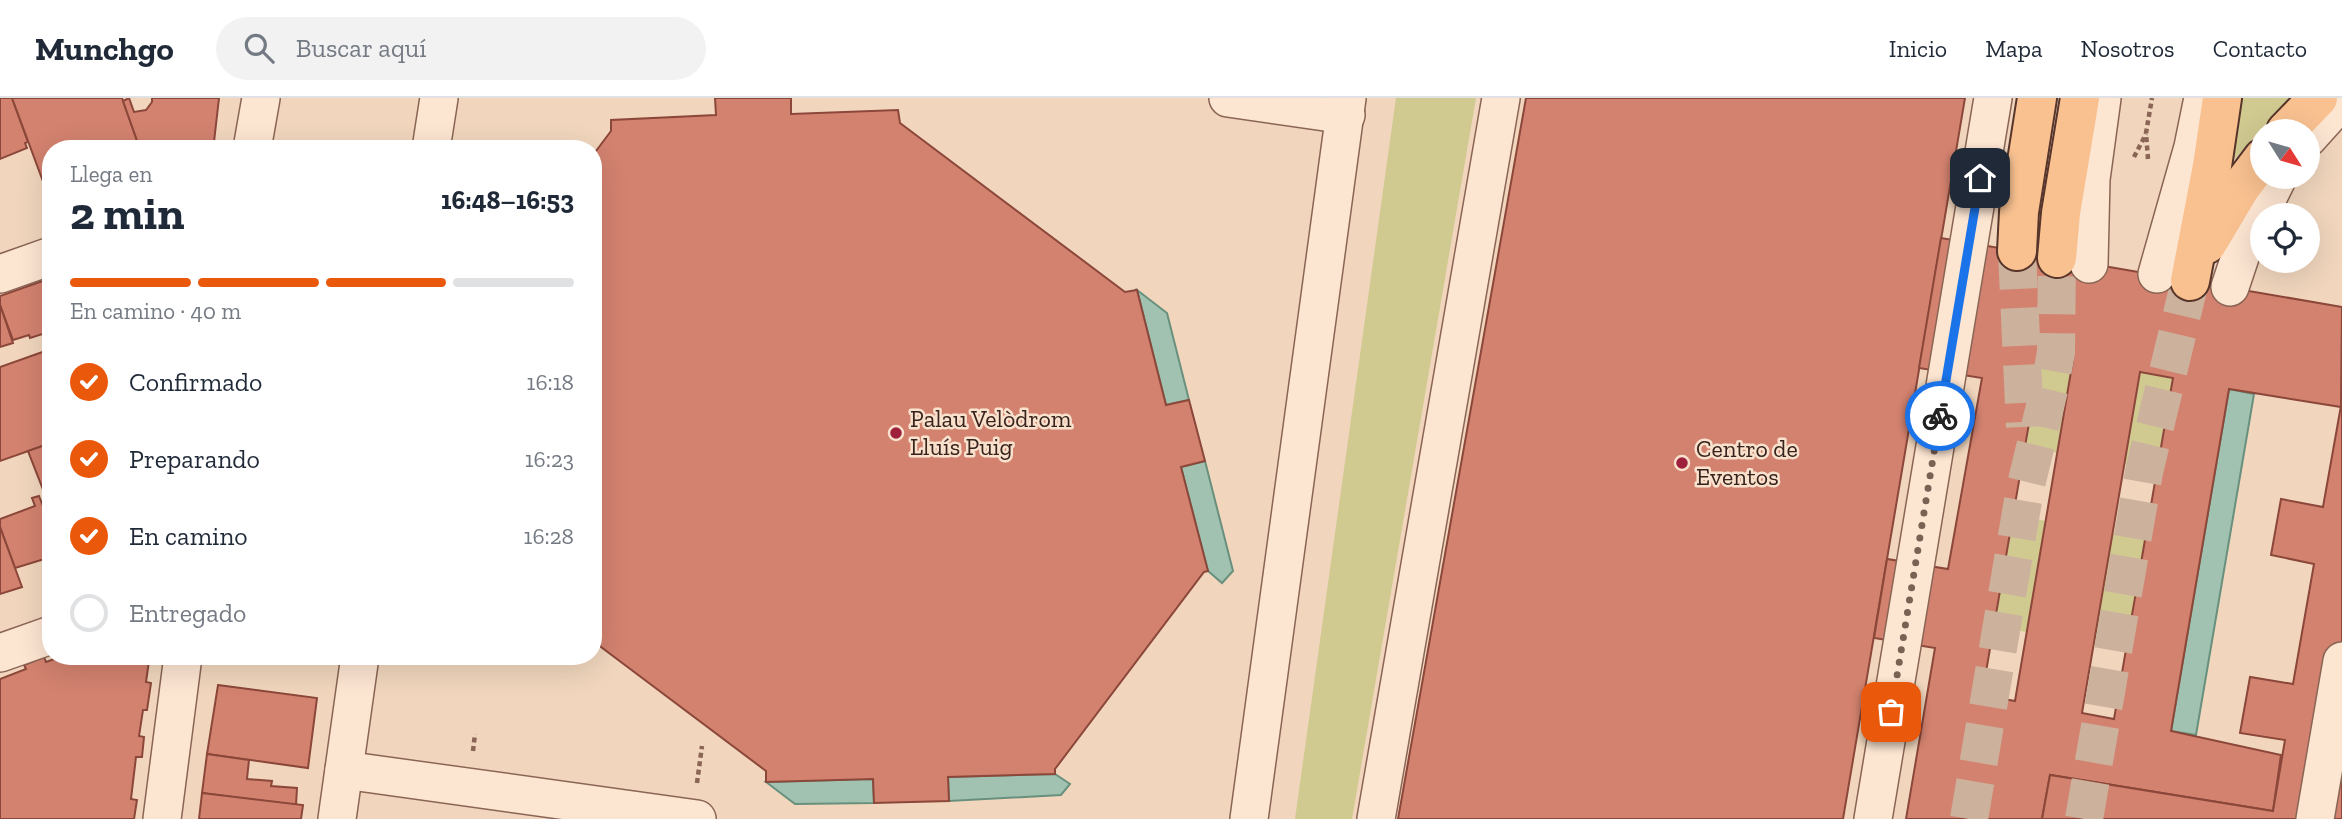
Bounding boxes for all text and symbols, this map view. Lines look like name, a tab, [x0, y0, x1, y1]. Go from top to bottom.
search box	[216, 17, 706, 80]
text: Munchgo	[35, 29, 174, 68]
icon: search	[240, 29, 278, 67]
text: Buscar aquí	[296, 32, 427, 64]
text: Inicio	[1889, 34, 1947, 63]
text: Mapa	[1985, 34, 2042, 63]
text: Nosotros	[2080, 34, 2175, 63]
text: Contacto	[2213, 34, 2307, 63]
north arrow	[2250, 119, 2320, 189]
map controls	[2250, 119, 2320, 273]
pin	[1950, 148, 2010, 208]
icon: home	[1961, 159, 1999, 197]
text: Llega en	[70, 160, 152, 188]
text: 16:48–16:53	[441, 184, 574, 216]
text: 2 min	[70, 186, 185, 241]
button: locate	[2250, 203, 2320, 273]
text: En camino · 40 m	[70, 297, 241, 325]
icon: check	[70, 363, 108, 401]
text: Confirmado	[129, 366, 262, 398]
text: 16:18	[527, 368, 574, 396]
courier	[1905, 381, 1975, 451]
icon: bike	[1921, 397, 1959, 435]
place label: Palau Velòdrom Lluís Puig	[910, 404, 1072, 461]
marker: Palau Velòdrom Lluís Puig	[888, 425, 904, 441]
place label: Centro de Eventos	[1696, 434, 1798, 491]
icon: check	[70, 440, 108, 478]
text: Preparando	[129, 443, 260, 475]
text: 16:23	[525, 445, 574, 473]
marker: Centro de Eventos	[1674, 455, 1690, 471]
icon: check	[70, 517, 108, 555]
text: En camino	[129, 520, 248, 552]
text: 16:28	[524, 522, 574, 550]
text: Entregado	[129, 597, 246, 629]
pin	[1861, 682, 1921, 742]
icon: bag	[1872, 693, 1910, 731]

